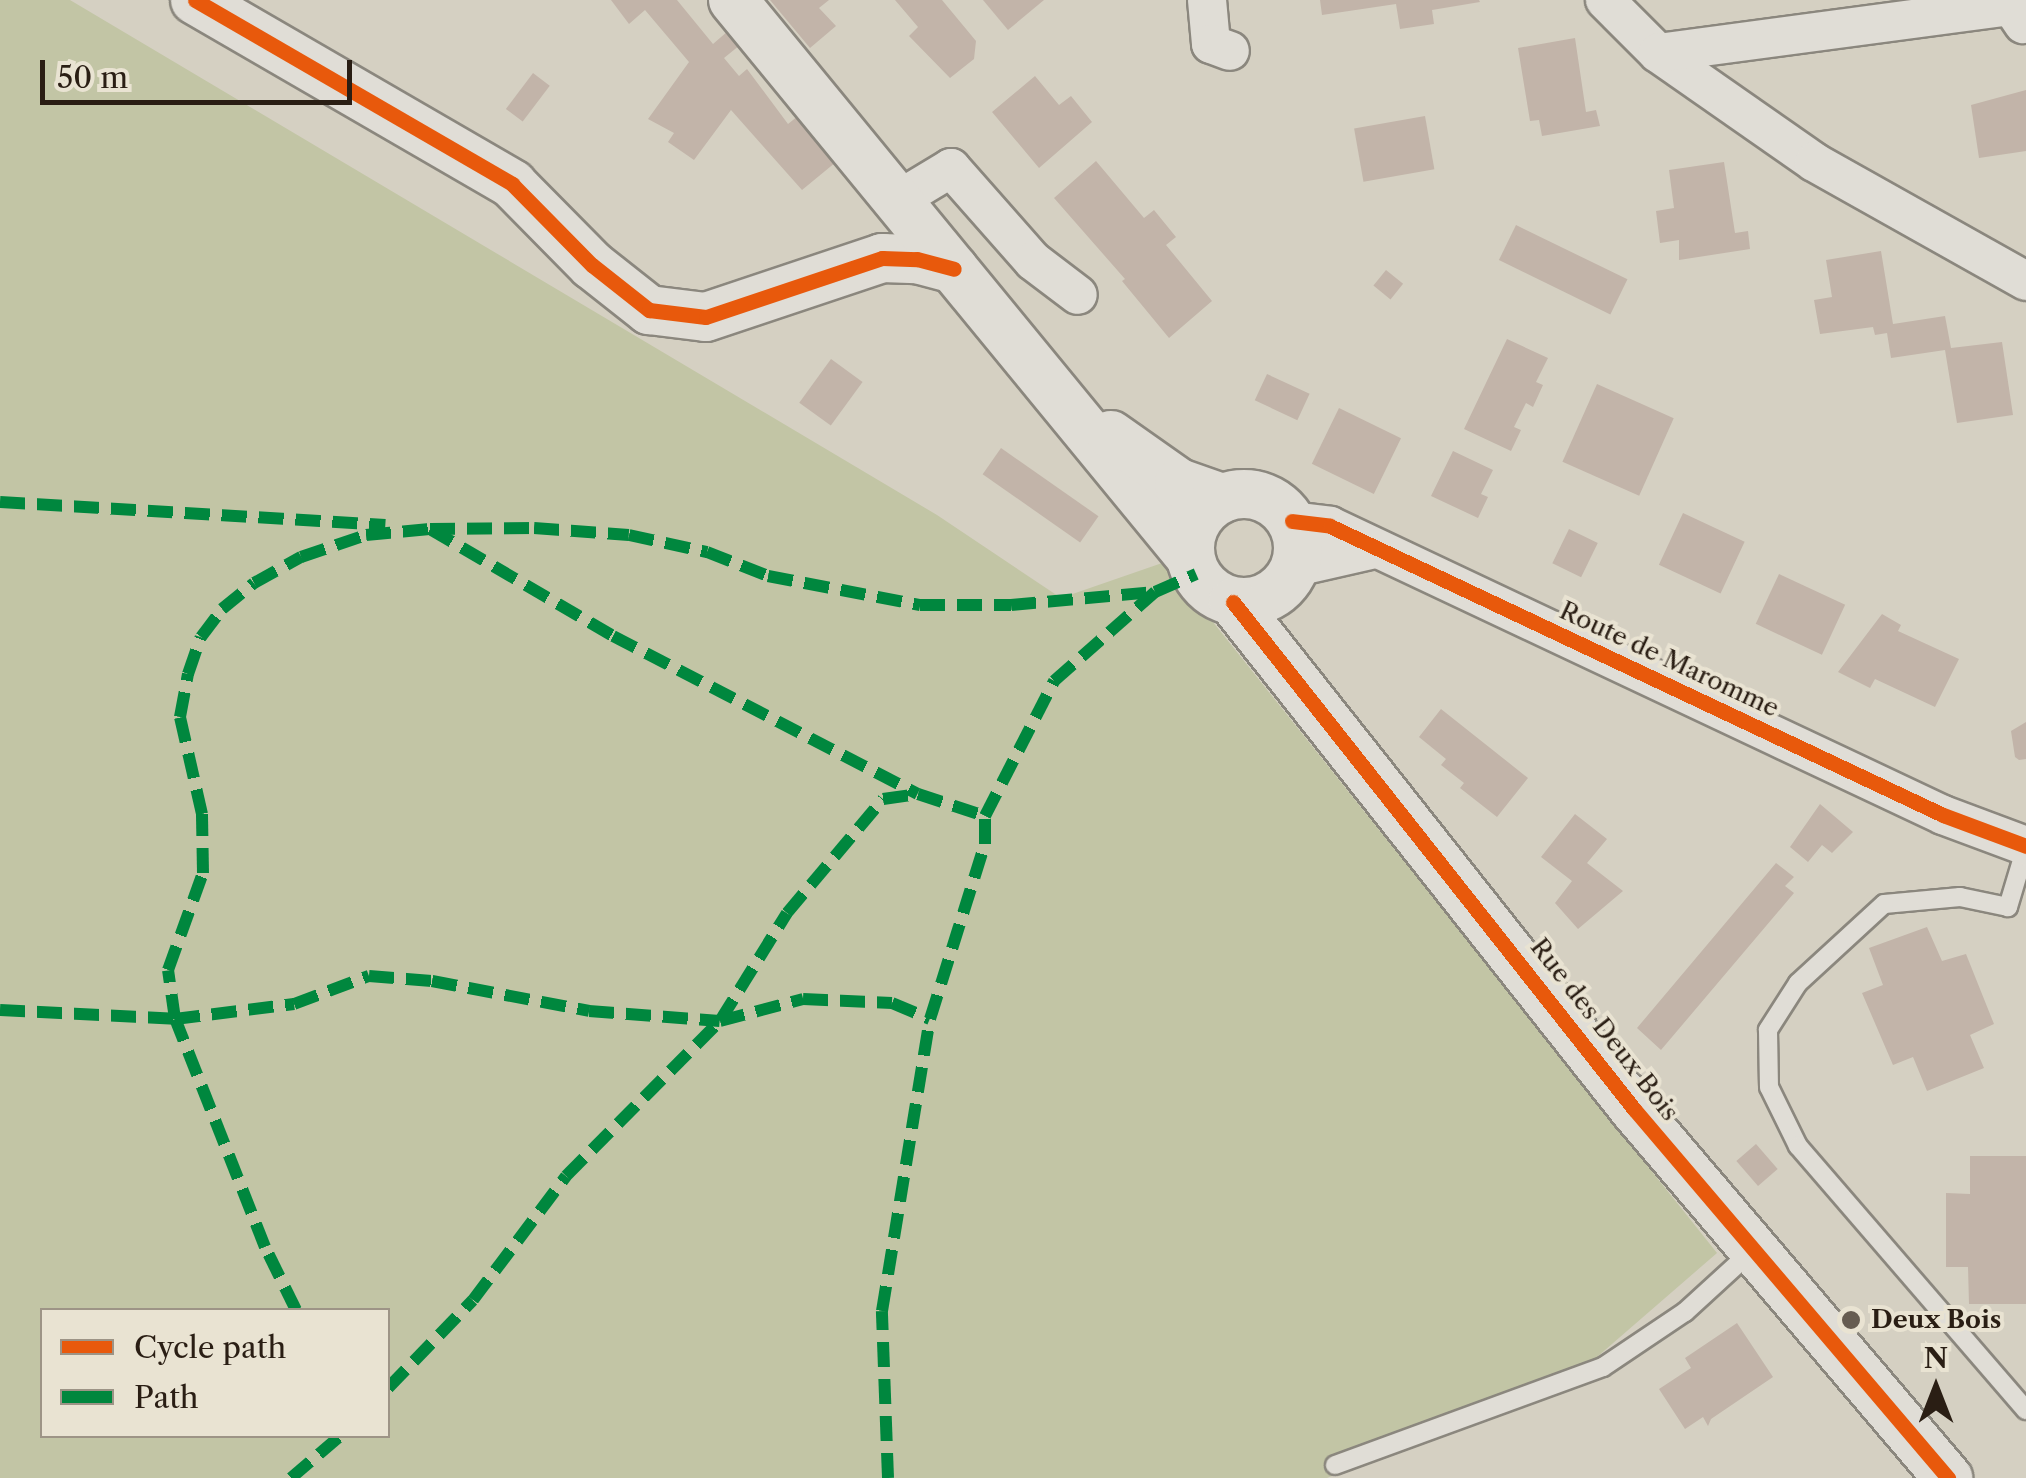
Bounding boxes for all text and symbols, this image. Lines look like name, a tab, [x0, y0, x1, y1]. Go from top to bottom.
scale bar	[45, 40, 358, 102]
text: 50 m	[57, 59, 128, 96]
street label: Route de Maromme	[1555, 596, 1783, 724]
street label: Rue des Deux Bois	[1523, 933, 1685, 1127]
place label: Deux Bois	[1871, 1305, 2002, 1335]
legend	[40, 1308, 390, 1438]
marker: Deux Bois	[1840, 1309, 1862, 1331]
text: Cycle path	[134, 1329, 286, 1366]
north arrow	[1886, 1338, 1986, 1438]
text: N	[1924, 1341, 1948, 1375]
text: Path	[134, 1379, 199, 1416]

